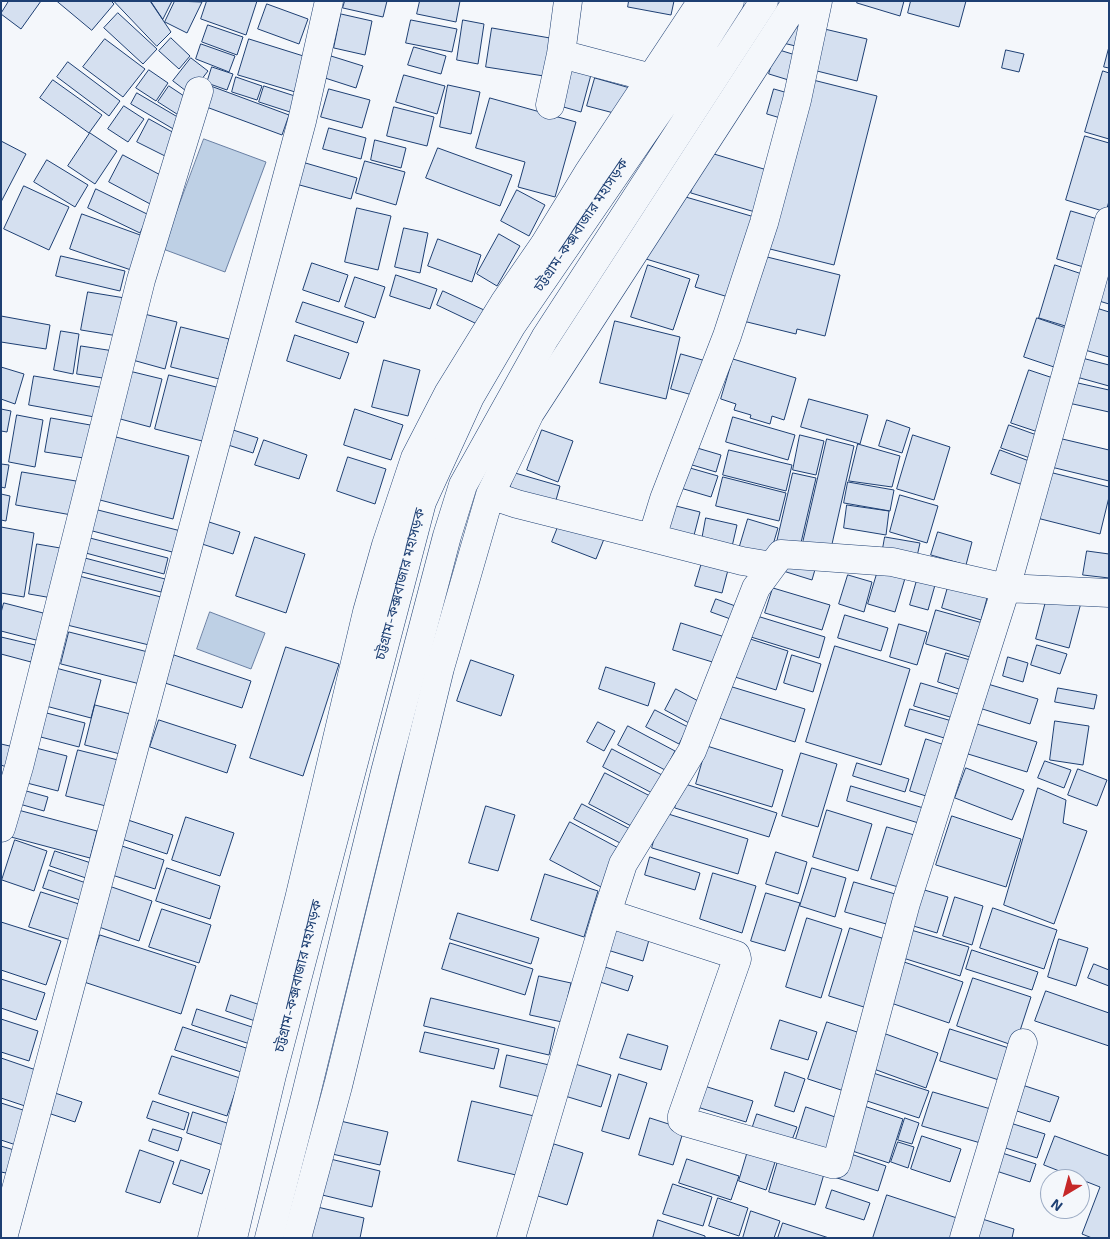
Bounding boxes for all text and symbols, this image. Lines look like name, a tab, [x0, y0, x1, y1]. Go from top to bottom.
street label: চট্টগ্রাম-কক্সবাজার মহাসড়ক	[530, 155, 632, 295]
street label: চট্টগ্রাম-কক্সবাজার মহাসড়ক	[372, 506, 428, 662]
street label: চট্টগ্রাম-কক্সবাজার মহাসড়ক	[271, 898, 325, 1054]
north arrow	[1040, 1169, 1090, 1219]
text: N	[1047, 1196, 1065, 1215]

